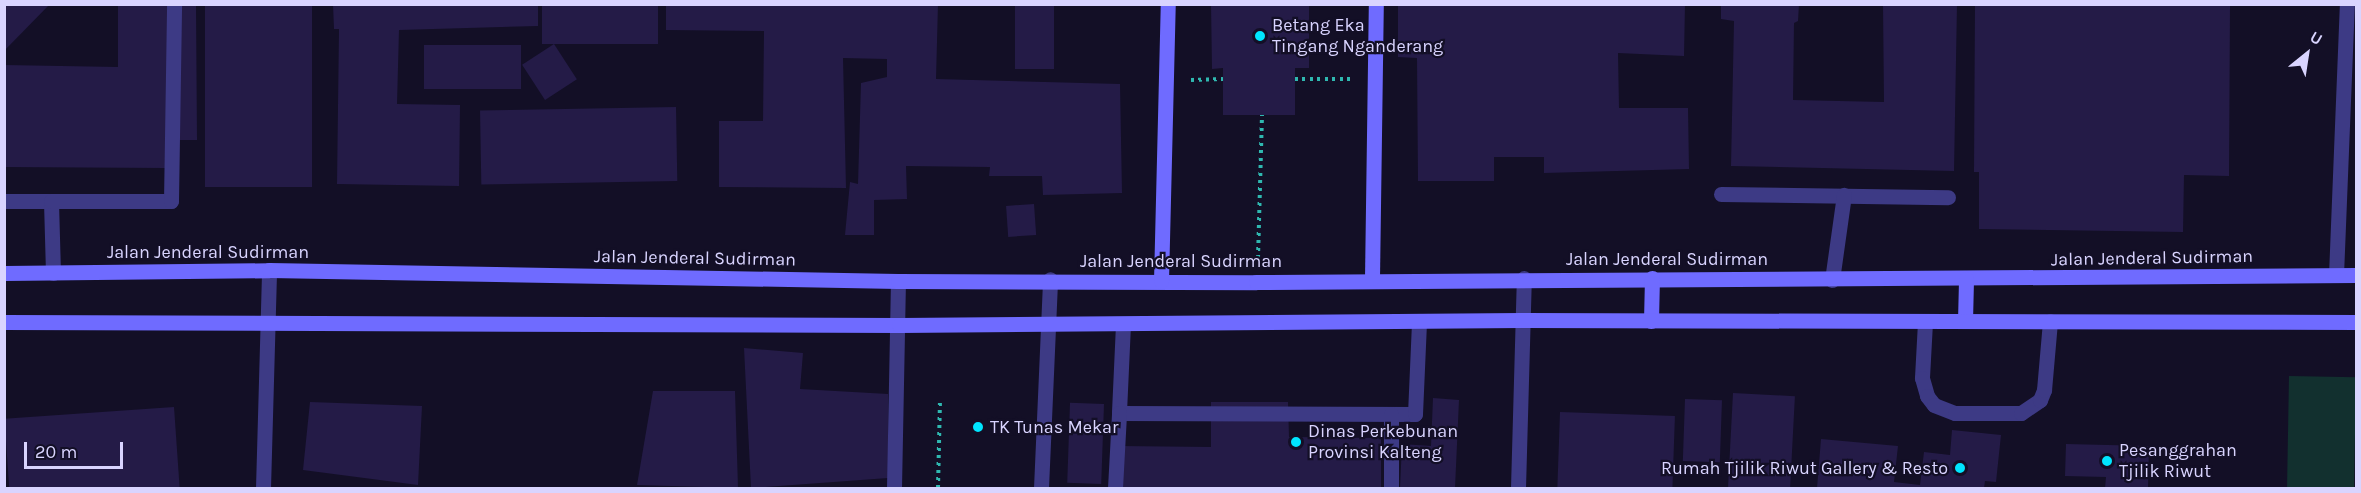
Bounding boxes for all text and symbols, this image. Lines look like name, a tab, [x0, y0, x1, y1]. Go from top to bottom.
place label: Betang Eka Tingang Nganderang	[1272, 15, 1443, 57]
north arrow	[2277, 24, 2337, 84]
text: U	[2307, 27, 2326, 49]
marker: Betang Eka Tingang Nganderang	[1253, 29, 1267, 43]
street label: Jalan Jenderal Sudirman	[107, 241, 309, 263]
street label: Jalan Jenderal Sudirman	[594, 245, 796, 271]
street label: Jalan Jenderal Sudirman	[2051, 245, 2253, 271]
street label: Jalan Jenderal Sudirman	[1566, 248, 1768, 270]
street label: Jalan Jenderal Sudirman	[1080, 250, 1282, 272]
place label: TK Tunas Mekar	[990, 416, 1118, 438]
marker: TK Tunas Mekar	[971, 420, 985, 434]
place label: Dinas Perkebunan Provinsi Kalteng	[1308, 421, 1458, 464]
scale bar	[27, 430, 126, 468]
marker: Dinas Perkebunan Provinsi Kalteng	[1289, 435, 1303, 449]
place label: Pesanggrahan Tjilik Riwut	[2119, 440, 2237, 482]
text: 20 m	[35, 441, 77, 463]
marker: Pesanggrahan Tjilik Riwut	[2100, 454, 2114, 468]
place label: Rumah Tjilik Riwut Gallery & Resto	[1661, 457, 1948, 479]
marker: Rumah Tjilik Riwut Gallery & Resto	[1953, 461, 1967, 475]

